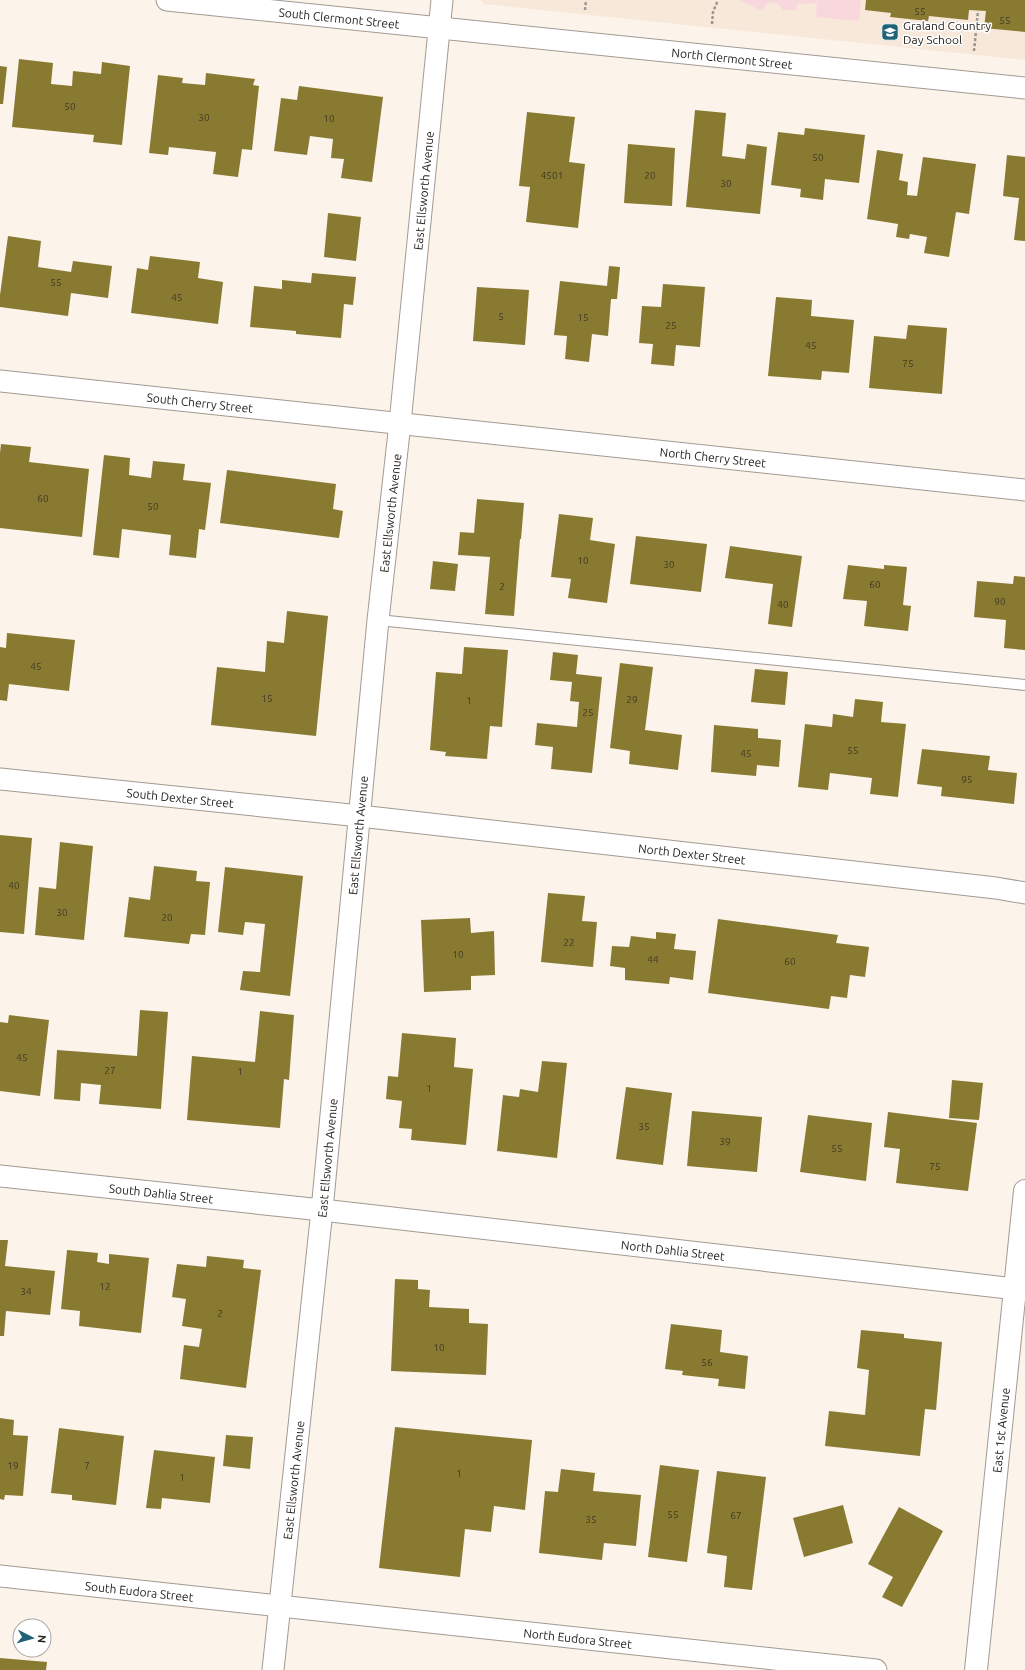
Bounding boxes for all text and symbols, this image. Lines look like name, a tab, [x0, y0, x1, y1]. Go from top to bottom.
street label: South Clermont Street	[278, 5, 400, 30]
house number: 55	[914, 6, 926, 17]
house number: 55	[999, 15, 1011, 26]
place label: Graland Country Day School	[903, 19, 991, 46]
school or university icon: Graland Country Day School	[880, 22, 900, 42]
street label: North Clermont Street	[671, 45, 793, 71]
house number: 50	[64, 101, 76, 112]
house number: 30	[198, 112, 210, 123]
house number: 10	[323, 113, 335, 124]
street label: East Ellsworth Avenue	[411, 130, 435, 251]
house number: 50	[812, 152, 824, 163]
house number: 4501	[541, 170, 563, 181]
house number: 20	[644, 170, 656, 181]
house number: 30	[720, 178, 732, 189]
house number: 55	[50, 277, 62, 288]
house number: 45	[171, 292, 183, 303]
house number: 5	[498, 311, 504, 322]
house number: 15	[577, 312, 589, 323]
house number: 25	[665, 320, 677, 331]
house number: 45	[805, 340, 817, 351]
house number: 75	[902, 358, 914, 369]
street label: South Cherry Street	[146, 390, 254, 414]
street label: North Cherry Street	[659, 445, 767, 469]
street label: East Ellsworth Avenue	[377, 453, 403, 573]
house number: 60	[37, 493, 49, 504]
house number: 50	[147, 501, 159, 512]
house number: 10	[577, 555, 589, 566]
house number: 30	[663, 559, 675, 570]
house number: 60	[869, 579, 881, 590]
house number: 2	[499, 581, 505, 592]
house number: 90	[994, 596, 1006, 607]
house number: 40	[777, 599, 789, 610]
house number: 45	[30, 661, 42, 672]
house number: 15	[261, 693, 273, 704]
house number: 29	[626, 694, 638, 705]
house number: 1	[466, 695, 472, 706]
house number: 25	[582, 707, 594, 718]
house number: 55	[847, 745, 859, 756]
house number: 45	[740, 748, 752, 759]
house number: 95	[961, 774, 973, 785]
street label: East Ellsworth Avenue	[345, 775, 370, 895]
street label: South Dexter Street	[126, 786, 235, 810]
street label: North Dexter Street	[638, 841, 747, 866]
house number: 40	[8, 880, 20, 891]
house number: 30	[56, 907, 68, 918]
house number: 20	[161, 912, 173, 923]
house number: 22	[563, 937, 575, 948]
house number: 10	[452, 949, 464, 960]
house number: 44	[647, 954, 659, 965]
house number: 60	[784, 956, 796, 967]
house number: 45	[16, 1052, 28, 1063]
house number: 27	[104, 1065, 116, 1076]
house number: 1	[237, 1066, 243, 1077]
house number: 1	[426, 1083, 432, 1094]
street label: East Ellsworth Avenue	[315, 1098, 339, 1218]
house number: 35	[638, 1121, 650, 1132]
house number: 39	[719, 1136, 731, 1147]
house number: 55	[831, 1143, 843, 1154]
house number: 75	[929, 1161, 941, 1172]
street label: South Dahlia Street	[108, 1181, 214, 1205]
street label: North Dahlia Street	[620, 1238, 726, 1262]
house number: 12	[99, 1281, 111, 1292]
house number: 34	[20, 1286, 32, 1297]
house number: 2	[217, 1308, 223, 1319]
house number: 10	[433, 1342, 445, 1353]
house number: 56	[701, 1357, 713, 1368]
street label: East 1st Avenue	[990, 1387, 1011, 1473]
street label: East Ellsworth Avenue	[280, 1420, 306, 1540]
house number: 19	[7, 1460, 19, 1471]
house number: 7	[84, 1460, 90, 1471]
house number: 1	[456, 1468, 462, 1479]
house number: 1	[179, 1472, 185, 1483]
house number: 55	[667, 1509, 679, 1520]
house number: 67	[730, 1510, 742, 1521]
house number: 35	[585, 1514, 597, 1525]
street label: South Eudora Street	[84, 1579, 194, 1603]
north arrow	[12, 1618, 52, 1658]
street label: North Eudora Street	[523, 1626, 633, 1650]
text: N	[36, 1634, 48, 1644]

